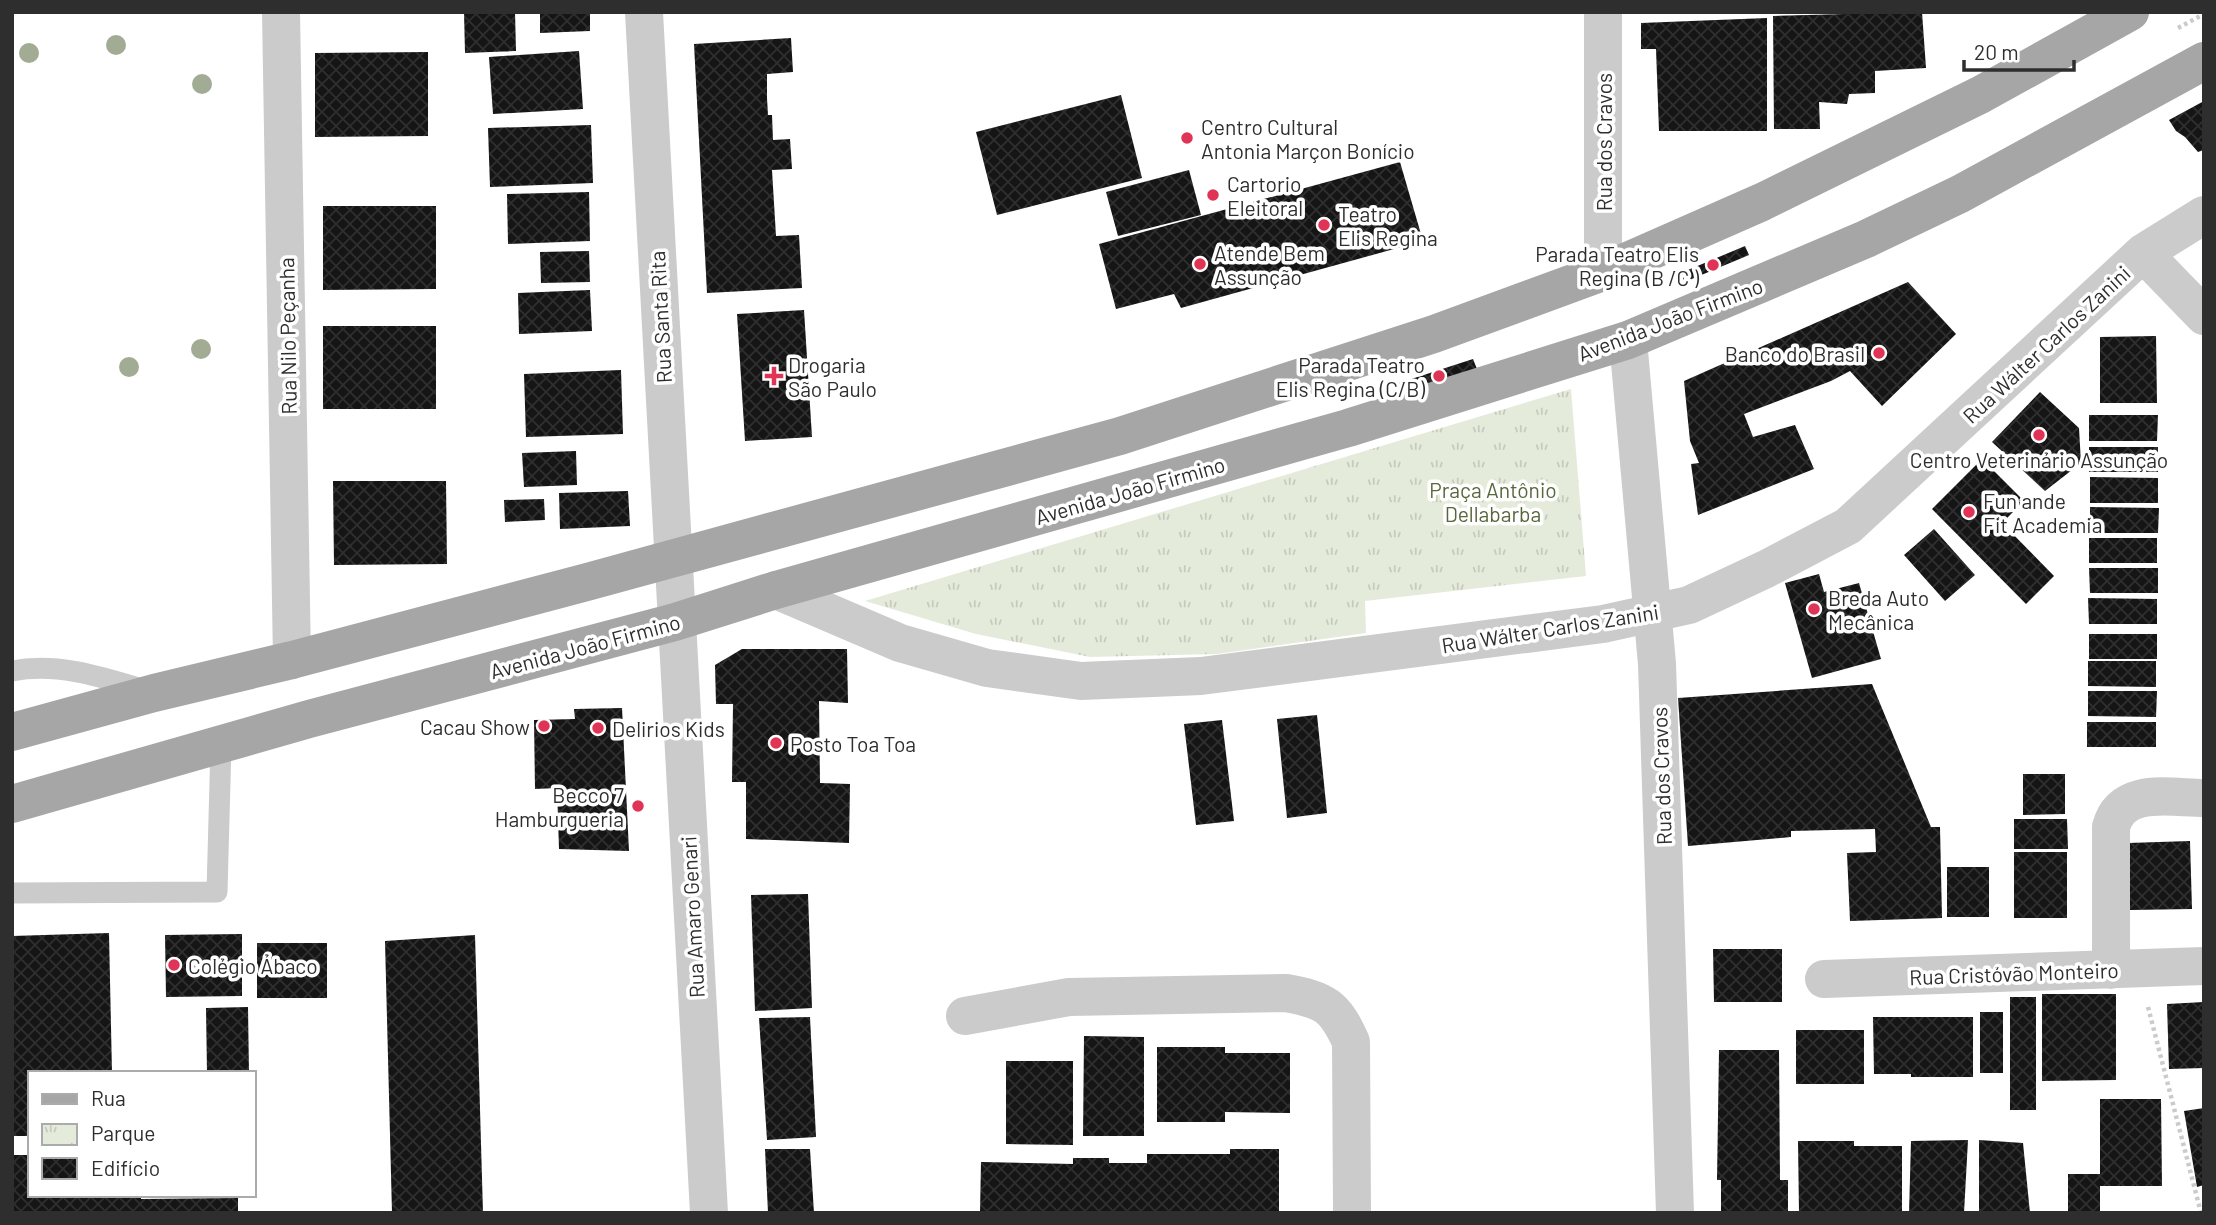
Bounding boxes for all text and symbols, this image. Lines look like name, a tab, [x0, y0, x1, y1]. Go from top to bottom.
scale bar	[1964, 28, 2074, 72]
text: 20 m	[1974, 39, 2019, 64]
street label: Rua dos Cravos	[1591, 73, 1616, 211]
place label: Centro Cultural Antonia Marçon Bonício	[1201, 114, 1415, 163]
marker: Centro Cultural Antonia Marçon Bonício	[1179, 130, 1195, 146]
place label: Cartorio Eleitoral	[1227, 171, 1303, 220]
marker: Cartorio Eleitoral	[1205, 187, 1221, 203]
place label: Teatro Elis Regina	[1338, 201, 1438, 250]
marker: Teatro Elis Regina	[1316, 217, 1332, 233]
place label: Atende Bem Assunção	[1214, 240, 1325, 289]
place label: Parada Teatro Elis Regina (B /C )	[1535, 241, 1700, 290]
street label: Rua Santa Rita	[644, 250, 676, 384]
marker: Atende Bem Assunção	[1192, 256, 1208, 272]
street label: Rua Nilo Peçanha	[273, 257, 301, 415]
marker: Parada Teatro Elis Regina (B /C )	[1705, 257, 1721, 273]
street label: Rua Wálter Carlos Zanini	[1957, 260, 2135, 428]
street label: Avenida João Firmino	[1574, 272, 1766, 366]
place label: Banco do Brasil	[1725, 341, 1865, 366]
marker: Banco do Brasil	[1871, 345, 1887, 361]
place label: Drogaria São Paulo	[788, 352, 877, 401]
place label: Parada Teatro Elis Regina (C/B)	[1276, 352, 1426, 401]
marker: Drogaria São Paulo	[766, 368, 782, 384]
marker: Parada Teatro Elis Regina (C/B)	[1431, 368, 1447, 384]
marker: Centro Veterinário Assunção	[2031, 427, 2047, 443]
place label: Centro Veterinário Assunção	[1910, 447, 2168, 472]
street label: Avenida João Firmino	[1032, 451, 1228, 529]
park label: Praça Antônio Dellabarba	[1429, 477, 1557, 526]
place label: Fun ande Fit Academia	[1983, 488, 2102, 537]
marker: Fun ande Fit Academia	[1961, 504, 1977, 520]
place label: Breda Auto Mecânica	[1828, 585, 1929, 634]
street label: Rua Wálter Carlos Zanini	[1440, 598, 1660, 658]
marker: Breda Auto Mecânica	[1806, 601, 1822, 617]
street label: Avenida João Firmino	[487, 609, 683, 683]
street label: Rua dos Cravos	[1646, 706, 1676, 846]
place label: Cacau Show	[420, 714, 530, 739]
place label: Delirios Kids	[612, 716, 725, 741]
marker: Cacau Show	[536, 718, 552, 734]
marker: Delirios Kids	[590, 720, 606, 736]
place label: Posto Toa Toa	[790, 731, 916, 756]
marker: Posto Toa Toa	[768, 735, 784, 751]
place label: Becco 7 Hamburgueria	[495, 782, 624, 831]
marker: Becco 7 Hamburgueria	[630, 798, 646, 814]
street label: Rua Amaro Genari	[675, 835, 709, 999]
place label: Colégio Ábaco	[188, 953, 318, 978]
marker: Colégio Ábaco	[166, 957, 182, 973]
street label: Rua Cristóvão Monteiro	[1909, 957, 2119, 989]
legend	[28, 1071, 256, 1197]
text: Rua	[91, 1085, 126, 1110]
text: Parque	[91, 1120, 156, 1145]
text: Edifício	[91, 1155, 160, 1180]

